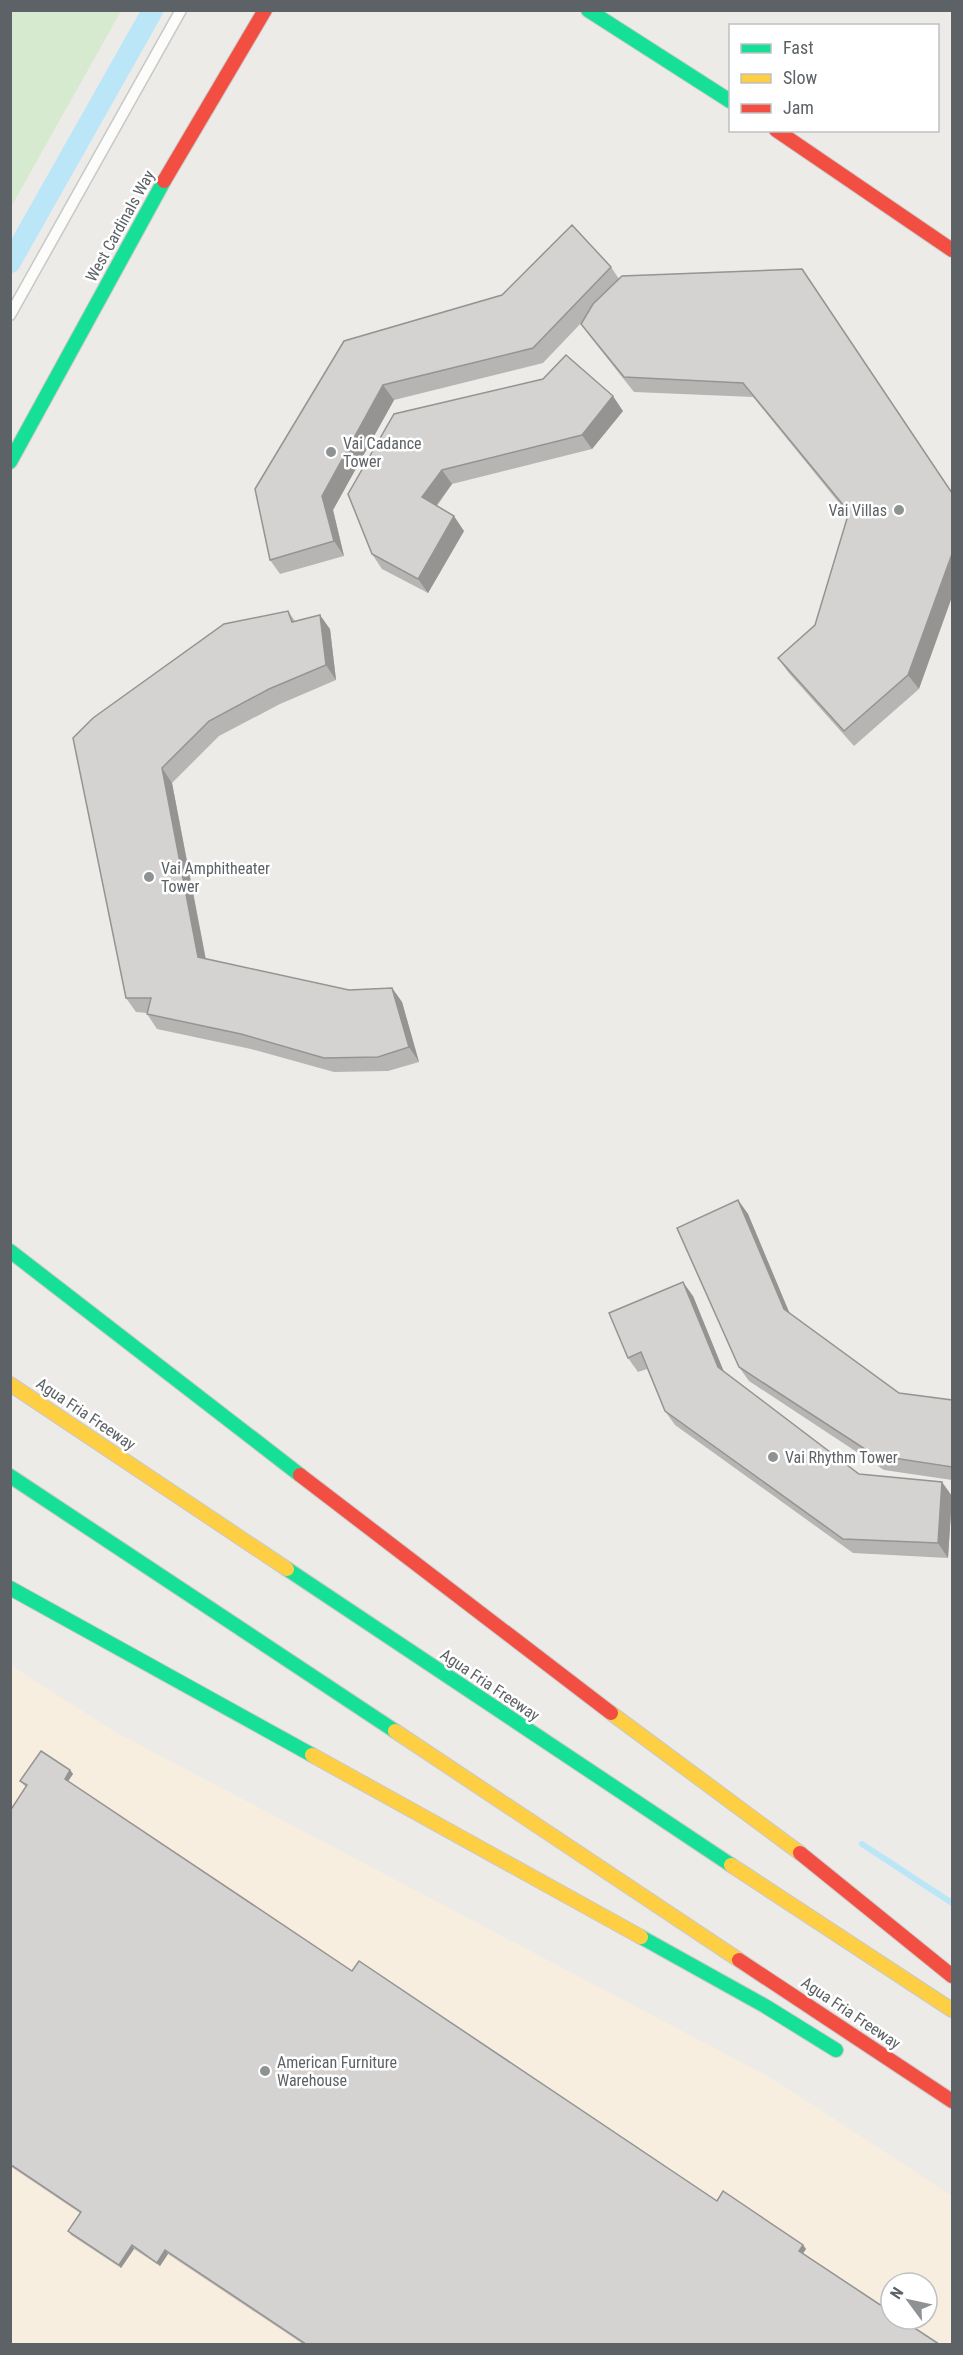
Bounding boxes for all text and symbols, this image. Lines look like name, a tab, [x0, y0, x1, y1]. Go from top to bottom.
legend	[729, 24, 939, 132]
text: Fast	[783, 37, 814, 58]
text: Slow	[783, 67, 818, 88]
text: Jam	[783, 97, 814, 118]
street label: West Cardinals Way	[82, 167, 159, 285]
place label: Vai Cadance Tower	[343, 434, 422, 471]
marker: Vai Cadance Tower	[324, 445, 338, 459]
place label: Vai Villas	[828, 501, 887, 520]
marker: Vai Villas	[892, 503, 906, 517]
place label: Vai Amphitheater Tower	[161, 859, 270, 896]
marker: Vai Amphitheater Tower	[142, 870, 156, 884]
street label: Agua Fria Freeway	[33, 1374, 139, 1454]
place label: Vai Rhythm Tower	[785, 1448, 898, 1467]
marker: Vai Rhythm Tower	[766, 1450, 780, 1464]
street label: Agua Fria Freeway	[437, 1645, 543, 1725]
street label: Agua Fria Freeway	[798, 1973, 904, 2053]
place label: American Furniture Warehouse	[277, 2053, 397, 2090]
marker: American Furniture Warehouse	[258, 2064, 272, 2078]
north arrow	[879, 2271, 939, 2331]
text: N	[886, 2284, 907, 2302]

